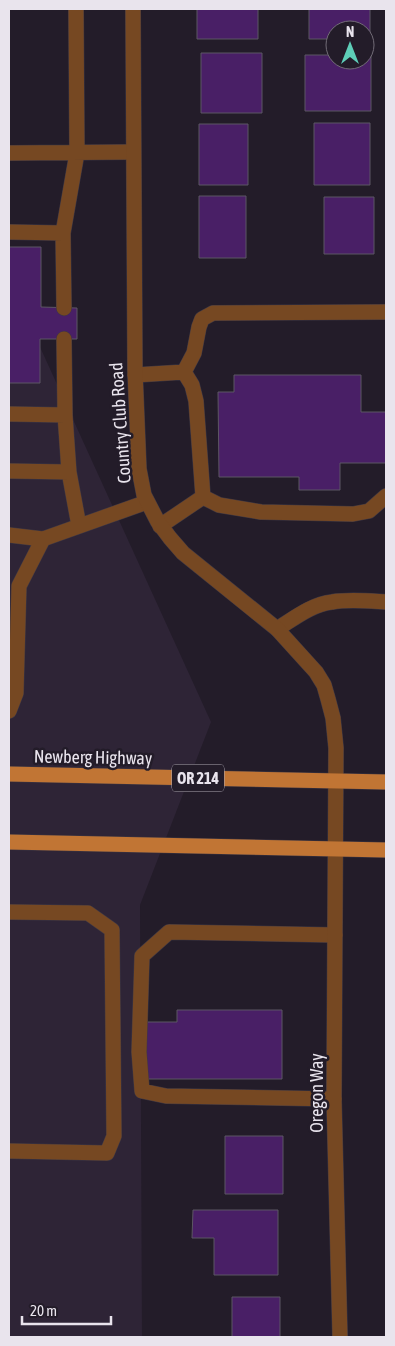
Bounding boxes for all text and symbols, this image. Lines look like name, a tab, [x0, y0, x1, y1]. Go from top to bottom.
north arrow	[325, 20, 375, 70]
text: N	[346, 24, 354, 40]
street label: Country Club Road	[105, 362, 135, 484]
street label: Newberg Highway	[34, 745, 152, 769]
road number: OR 214	[172, 764, 224, 791]
street label: Oregon Way	[306, 1053, 327, 1133]
scale bar	[22, 1294, 111, 1326]
text: 20 m	[30, 1302, 57, 1319]

